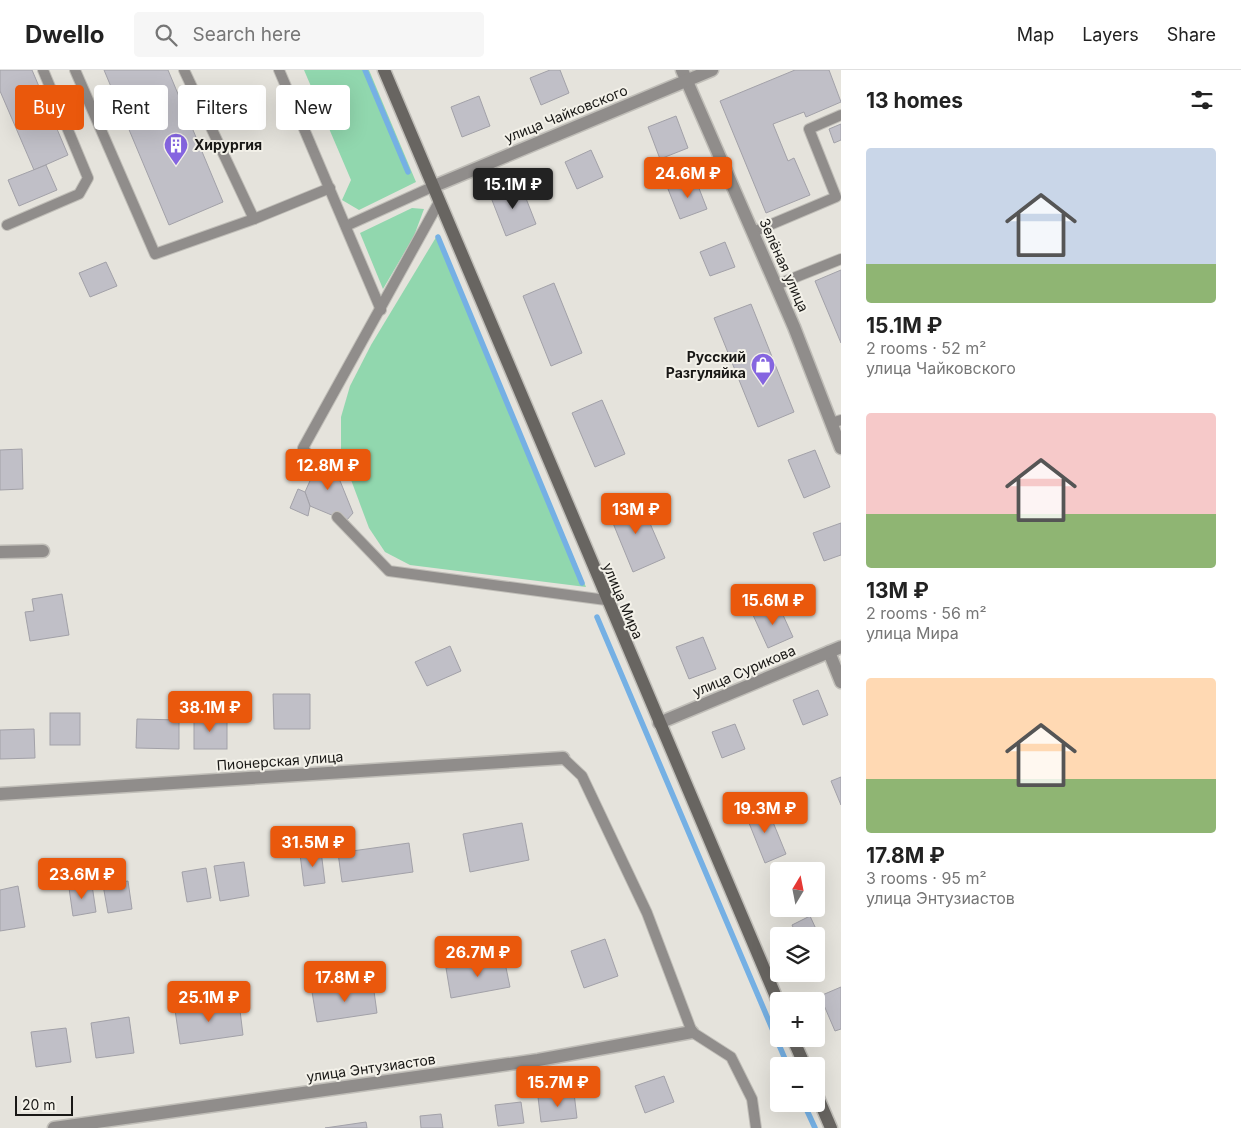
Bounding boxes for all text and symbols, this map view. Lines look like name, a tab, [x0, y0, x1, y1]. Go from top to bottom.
search box	[134, 12, 484, 57]
text: Dwello	[25, 20, 104, 49]
icon: search	[152, 21, 180, 49]
text: Search here	[192, 23, 301, 46]
text: Map	[1017, 24, 1054, 45]
text: Layers	[1082, 24, 1139, 45]
text: Share	[1167, 24, 1216, 45]
street label: улица Чайковского	[502, 81, 630, 146]
chip: Buy	[15, 85, 84, 130]
chip: Rent	[94, 85, 168, 130]
chip: Filters	[178, 85, 266, 130]
chip: New	[276, 85, 350, 130]
icon: filters	[1188, 86, 1216, 114]
text: 13 homes	[866, 88, 963, 113]
building icon: Хирургия	[163, 132, 189, 166]
place label: Хирургия	[194, 136, 262, 153]
pin: 24.6M ₽	[642, 156, 734, 199]
text: 24.6M ₽	[655, 163, 721, 183]
pin: 15.1M ₽	[467, 168, 559, 210]
text: 15.1M ₽	[484, 174, 542, 194]
icon: home	[996, 180, 1086, 270]
street label: Зелёная улица	[756, 215, 813, 314]
text: 15.1M ₽	[866, 313, 942, 338]
text: 2 rooms · 52 m²	[866, 338, 986, 358]
place label: Русский Разгуляйка	[666, 348, 746, 381]
shop icon: Русский Разгуляйка	[750, 352, 776, 386]
text: улица Чайковского	[866, 358, 1016, 378]
icon: home	[996, 445, 1086, 535]
pin: 12.8M ₽	[282, 448, 374, 491]
text: 12.8M ₽	[297, 455, 359, 475]
pin: 13M ₽	[601, 492, 671, 535]
text: 13M ₽	[612, 499, 660, 519]
street label: улица Мира	[600, 560, 647, 642]
text: 13M ₽	[866, 578, 929, 603]
pin: 15.6M ₽	[727, 584, 819, 626]
text: 15.6M ₽	[742, 590, 804, 610]
text: 2 rooms · 56 m²	[866, 603, 987, 623]
text: улица Мира	[866, 623, 959, 643]
street label: улица Сурикова	[690, 641, 798, 700]
pin: 38.1M ₽	[164, 690, 256, 733]
text: 38.1M ₽	[179, 697, 241, 717]
icon: home	[996, 710, 1086, 800]
street label: Пионерская улица	[216, 748, 344, 773]
pin: 19.3M ₽	[719, 792, 811, 834]
text: 19.3M ₽	[734, 798, 796, 818]
pin: 31.5M ₽	[267, 826, 359, 868]
text: 31.5M ₽	[281, 832, 345, 852]
text: 17.8M ₽	[866, 843, 945, 868]
pin: 23.6M ₽	[36, 858, 128, 900]
north arrow	[770, 862, 825, 918]
map controls	[770, 862, 825, 1112]
text: 23.6M ₽	[49, 864, 115, 884]
text: 3 rooms · 95 m²	[866, 868, 987, 888]
text: улица Энтузиастов	[866, 888, 1015, 908]
button: layers	[770, 927, 825, 982]
pin: 26.7M ₽	[432, 936, 524, 978]
text: 26.7M ₽	[446, 942, 510, 962]
pin: 17.8M ₽	[299, 960, 391, 1003]
text: 17.8M ₽	[315, 967, 375, 987]
pin: 25.1M ₽	[163, 980, 255, 1023]
text: 25.1M ₽	[178, 987, 240, 1007]
button: +	[770, 992, 825, 1047]
street label: улица Энтузиастов	[305, 1050, 437, 1085]
button: −	[770, 1057, 825, 1112]
pin: 15.7M ₽	[512, 1066, 604, 1108]
text: 15.7M ₽	[527, 1072, 589, 1092]
scale bar	[15, 1093, 72, 1116]
text: 20 m	[22, 1096, 56, 1113]

